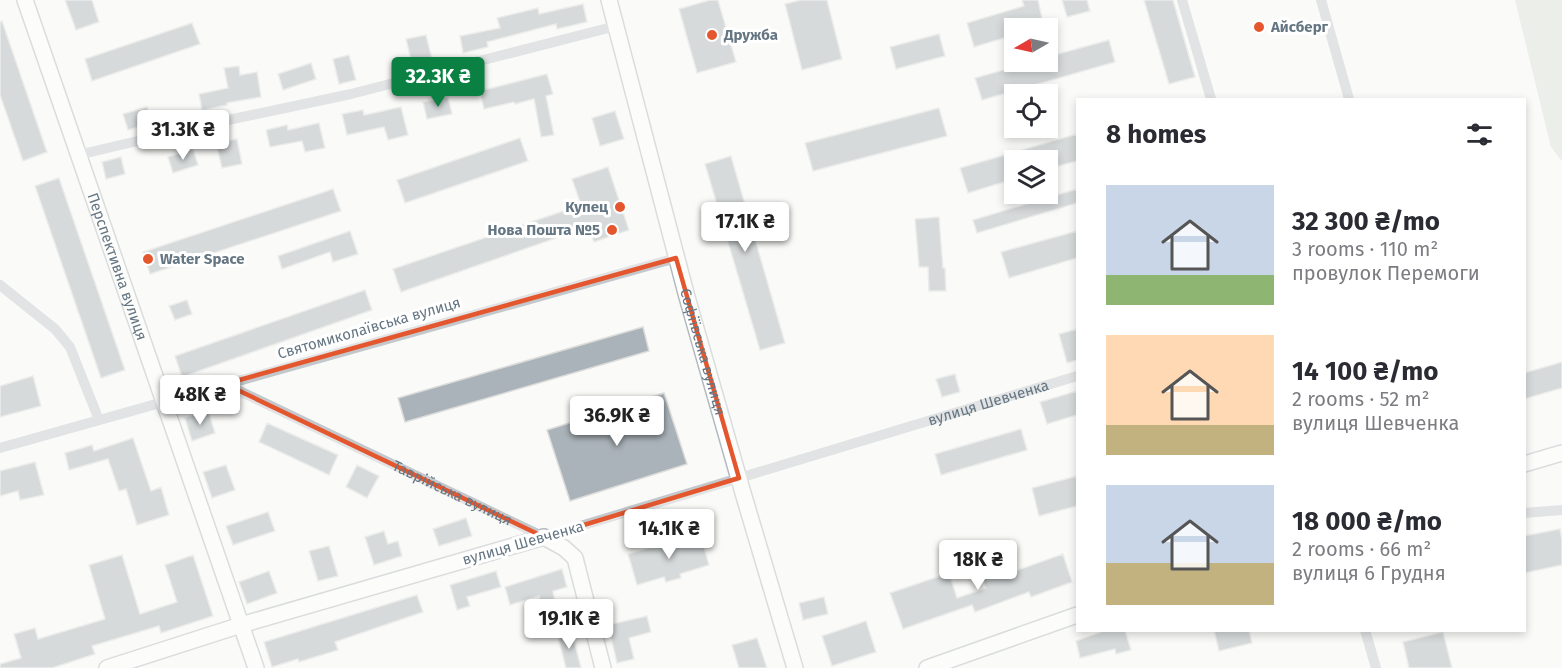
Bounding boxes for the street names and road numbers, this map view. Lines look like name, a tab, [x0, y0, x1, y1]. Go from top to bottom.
street label: Перспективна вулиця	[83, 190, 151, 343]
street label: Софіївська вулиця	[676, 286, 729, 417]
street label: Святомиколаївська вулиця	[275, 293, 463, 363]
street label: вулиця Шевченка	[926, 376, 1051, 430]
street label: Таврійська вулиця	[389, 457, 515, 529]
street label: вулиця Шевченка	[460, 517, 586, 569]

